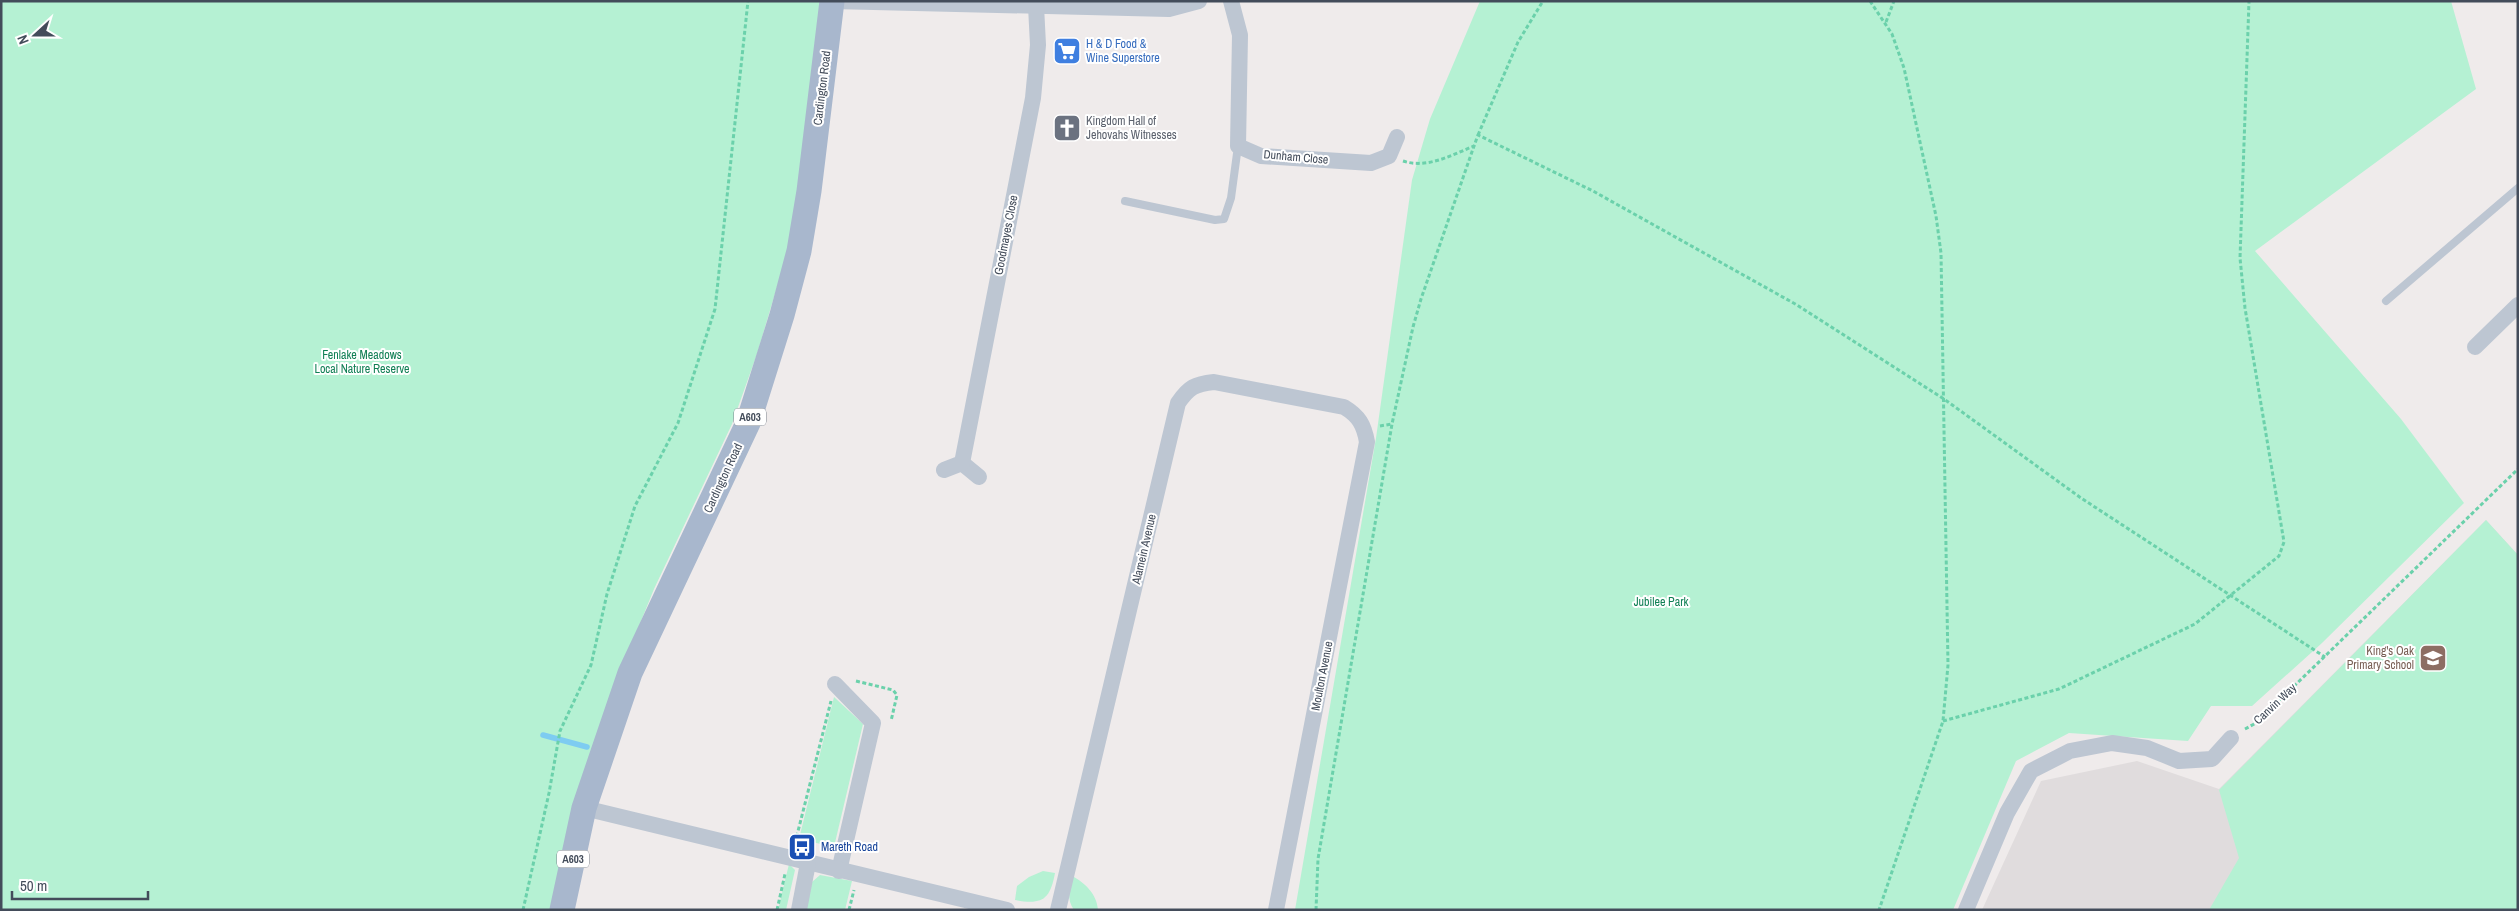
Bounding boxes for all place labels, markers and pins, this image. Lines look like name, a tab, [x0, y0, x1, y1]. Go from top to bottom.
supermarket icon: H & D Food & Wine Superstore	[1052, 36, 1082, 66]
place label: H & D Food & Wine Superstore	[1086, 36, 1160, 66]
church icon: Kingdom Hall of Jehovahs Witnesses	[1052, 113, 1082, 143]
place label: Kingdom Hall of Jehovahs Witnesses	[1086, 113, 1177, 143]
place label: King's Oak Primary School	[2347, 643, 2414, 673]
school or university icon: King's Oak Primary School	[2418, 643, 2448, 673]
bus stop icon: Mareth Road	[787, 832, 817, 862]
place label: Mareth Road	[821, 839, 878, 855]

